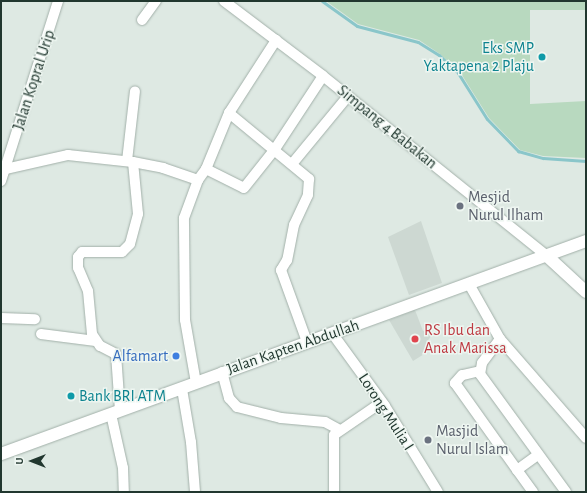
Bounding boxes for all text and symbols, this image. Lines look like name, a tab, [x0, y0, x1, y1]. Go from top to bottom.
street label: Jalan Kopral Urip	[9, 27, 59, 133]
place label: Eks SMP Yaktapena 2 Plaju	[424, 38, 534, 76]
marker: Eks SMP Yaktapena 2 Plaju	[537, 52, 547, 62]
street label: Simpang 4 Babakan	[333, 81, 441, 173]
place label: Mesjid Nurul Ilham	[468, 187, 543, 225]
marker: Mesjid Nurul Ilham	[455, 201, 465, 211]
street label: Jalan Kapten Abdullah	[224, 315, 362, 379]
place label: RS Ibu dan Anak Marissa	[424, 320, 507, 358]
marker: RS Ibu dan Anak Marissa	[409, 333, 421, 345]
place label: Alfamart	[113, 346, 168, 366]
marker: Alfamart	[171, 351, 181, 361]
street label: Lorong Mulia I	[354, 370, 418, 454]
place label: Bank BRI ATM	[79, 386, 166, 406]
marker: Bank BRI ATM	[66, 391, 76, 401]
place label: Masjid Nurul Islam	[436, 421, 509, 459]
marker: Masjid Nurul Islam	[423, 435, 433, 445]
north arrow	[12, 441, 52, 481]
text: U	[14, 457, 25, 465]

